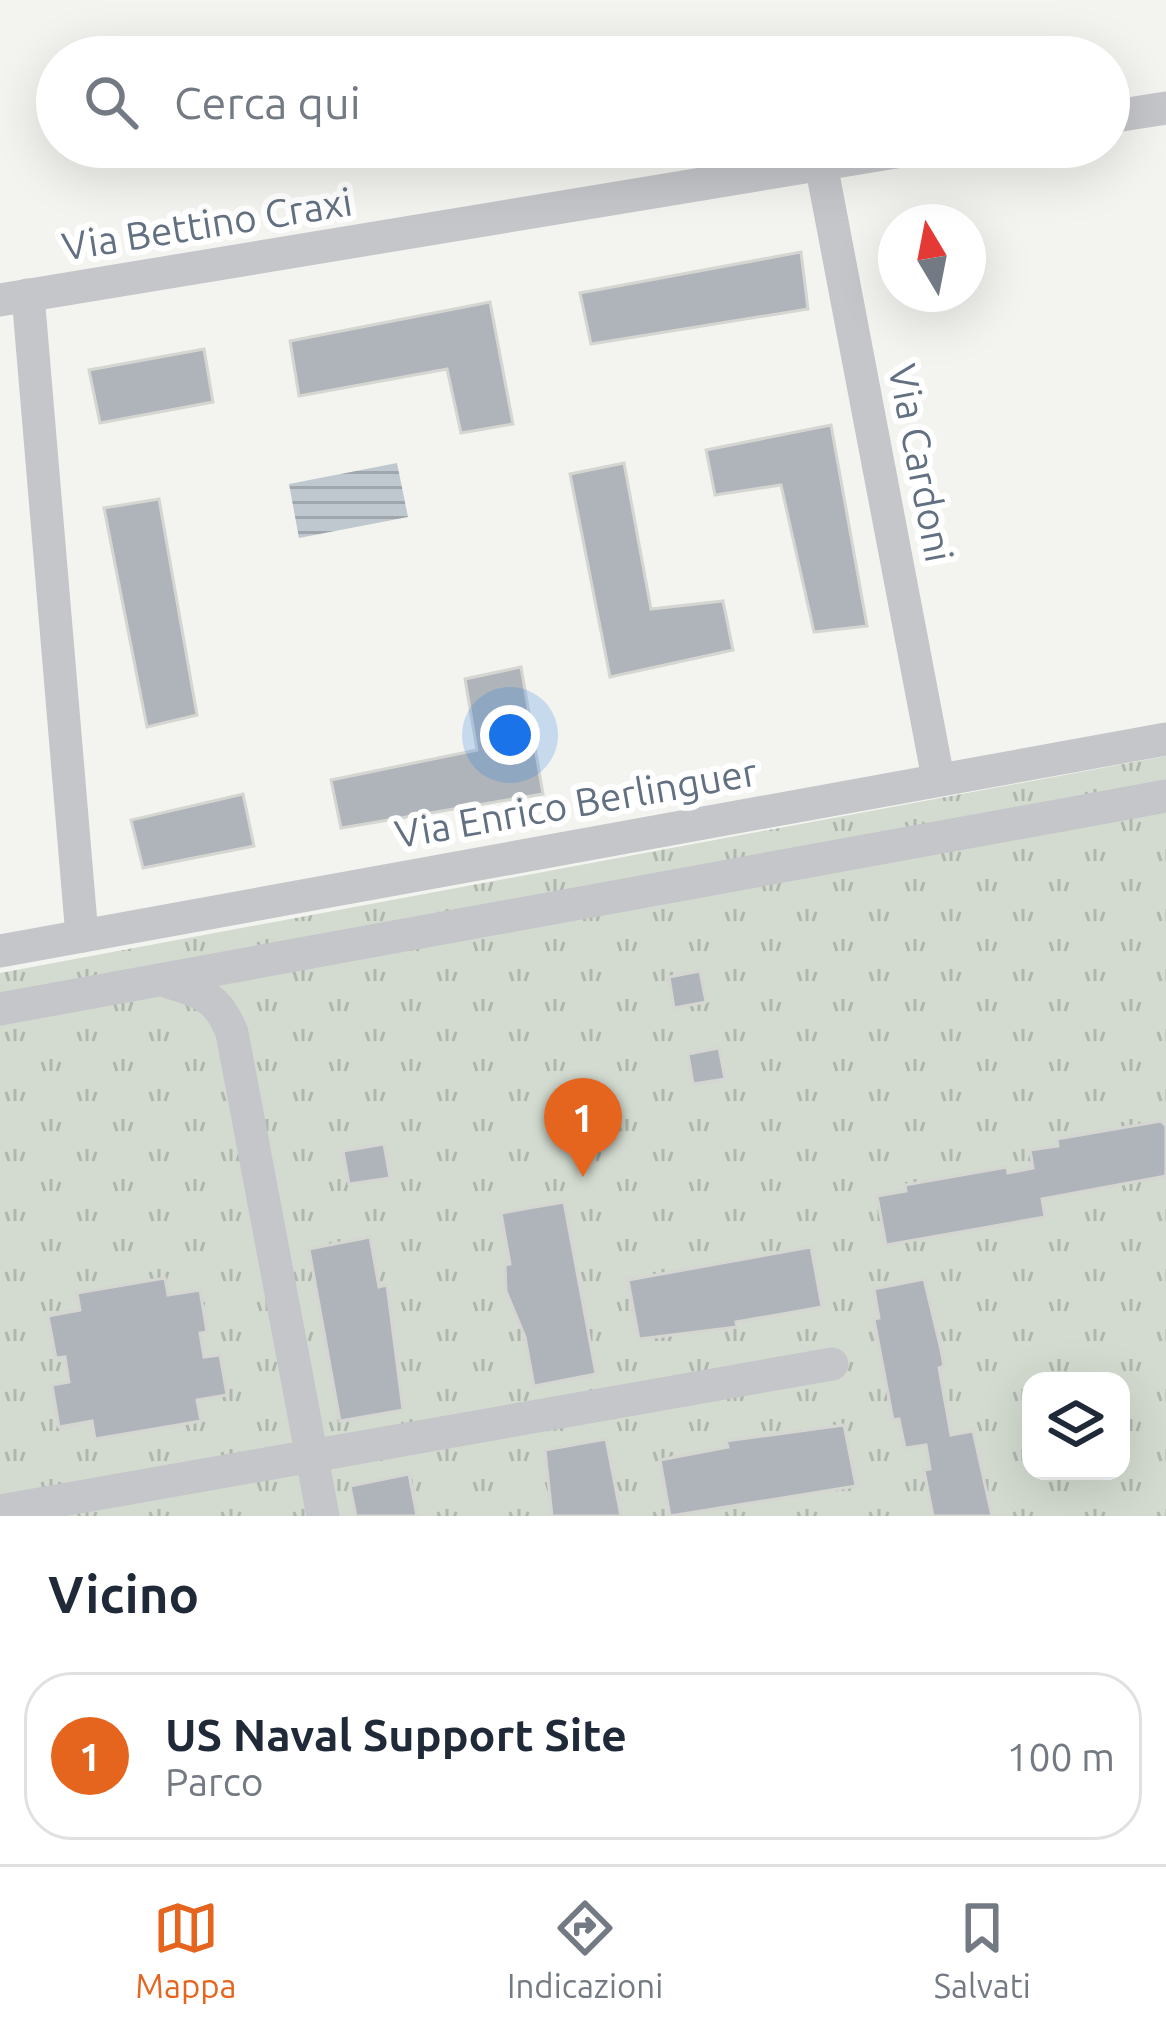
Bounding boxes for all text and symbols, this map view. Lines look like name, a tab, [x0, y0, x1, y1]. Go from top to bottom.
search box	[36, 36, 1130, 168]
icon: search	[78, 69, 144, 135]
text: Cerca qui	[174, 77, 361, 128]
street label: Via Bettino Craxi	[59, 179, 355, 268]
north arrow	[878, 204, 986, 312]
street label: Via Cardoni	[881, 360, 962, 565]
your location	[480, 705, 540, 765]
street label: Via Enrico Berlinguer	[392, 749, 760, 856]
pin: 1	[544, 1078, 622, 1177]
map controls	[1022, 1372, 1130, 1480]
button: layers	[1022, 1372, 1130, 1480]
text: Vicino	[48, 1565, 199, 1623]
text: US Naval Support Site	[165, 1709, 627, 1760]
text: 1	[79, 1735, 101, 1778]
text: 100 m	[1006, 1735, 1115, 1778]
text: Parco	[165, 1760, 264, 1803]
tab: Mappa	[135, 1895, 236, 2004]
tab: Indicazioni	[507, 1895, 663, 2004]
tab: Salvati	[934, 1895, 1031, 2004]

